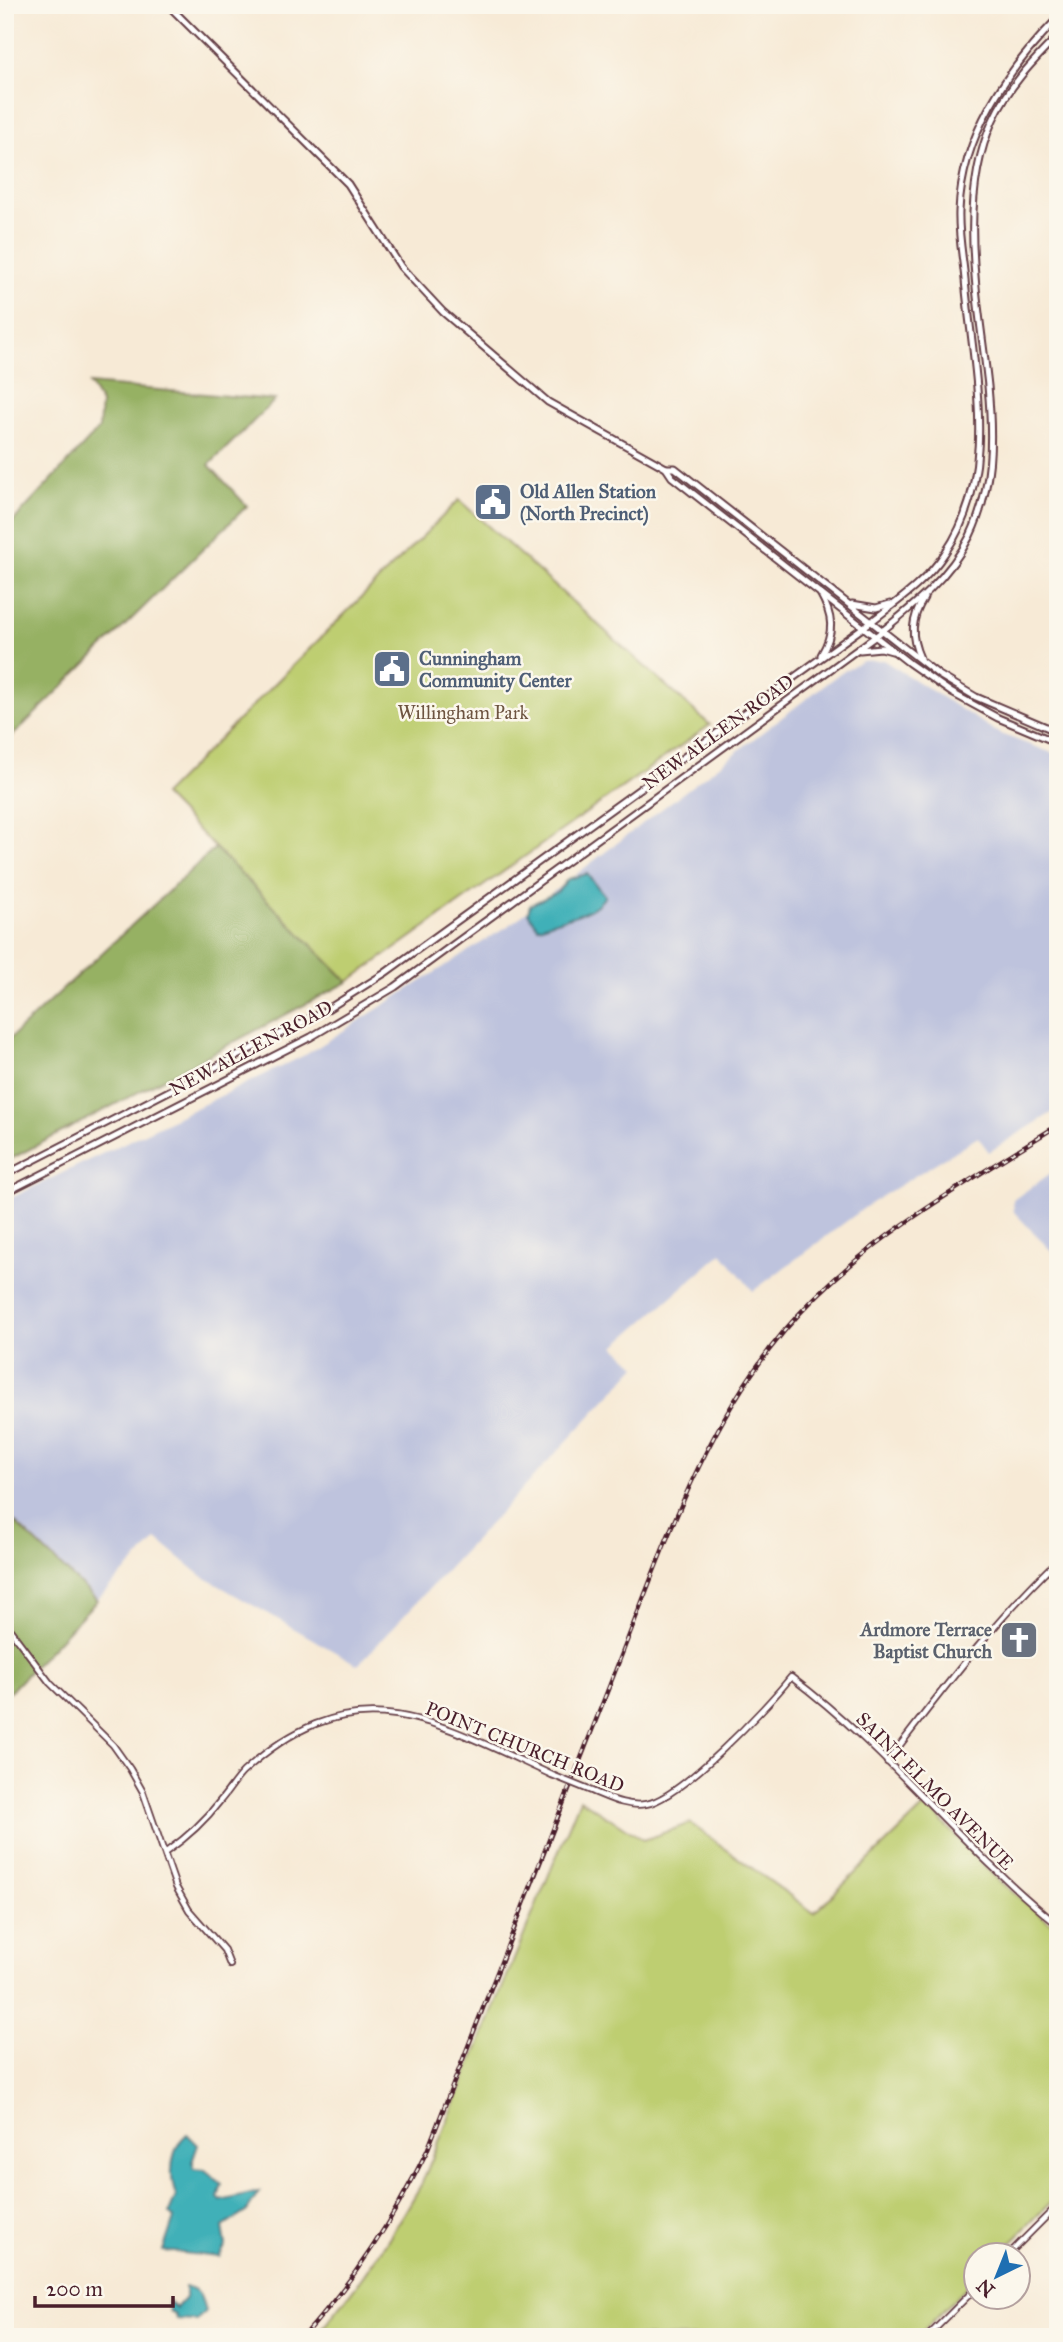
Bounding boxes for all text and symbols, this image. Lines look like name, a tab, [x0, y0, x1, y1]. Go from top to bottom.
place label: Old Allen Station (North Precinct)	[520, 480, 657, 526]
public building icon: Old Allen Station (North Precinct)	[472, 481, 514, 523]
place label: Cunningham Community Center	[419, 647, 572, 693]
public building icon: Cunningham Community Center	[371, 648, 413, 690]
street label: NEW ALLEN ROAD	[638, 669, 798, 795]
park label: Willingham Park	[398, 701, 529, 725]
street label: NEW ALLEN ROAD	[166, 995, 336, 1101]
place label: Ardmore Terrace Baptist Church	[858, 1618, 992, 1664]
church icon: Ardmore Terrace Baptist Church	[998, 1619, 1040, 1661]
street label: POINT CHURCH ROAD	[422, 1697, 628, 1797]
street label: SAINT ELMO AVENUE	[851, 1707, 1019, 1875]
north arrow	[962, 2240, 1032, 2310]
scale bar	[35, 2265, 173, 2309]
text: N	[972, 2274, 999, 2302]
text: 200 m	[46, 2276, 103, 2302]

